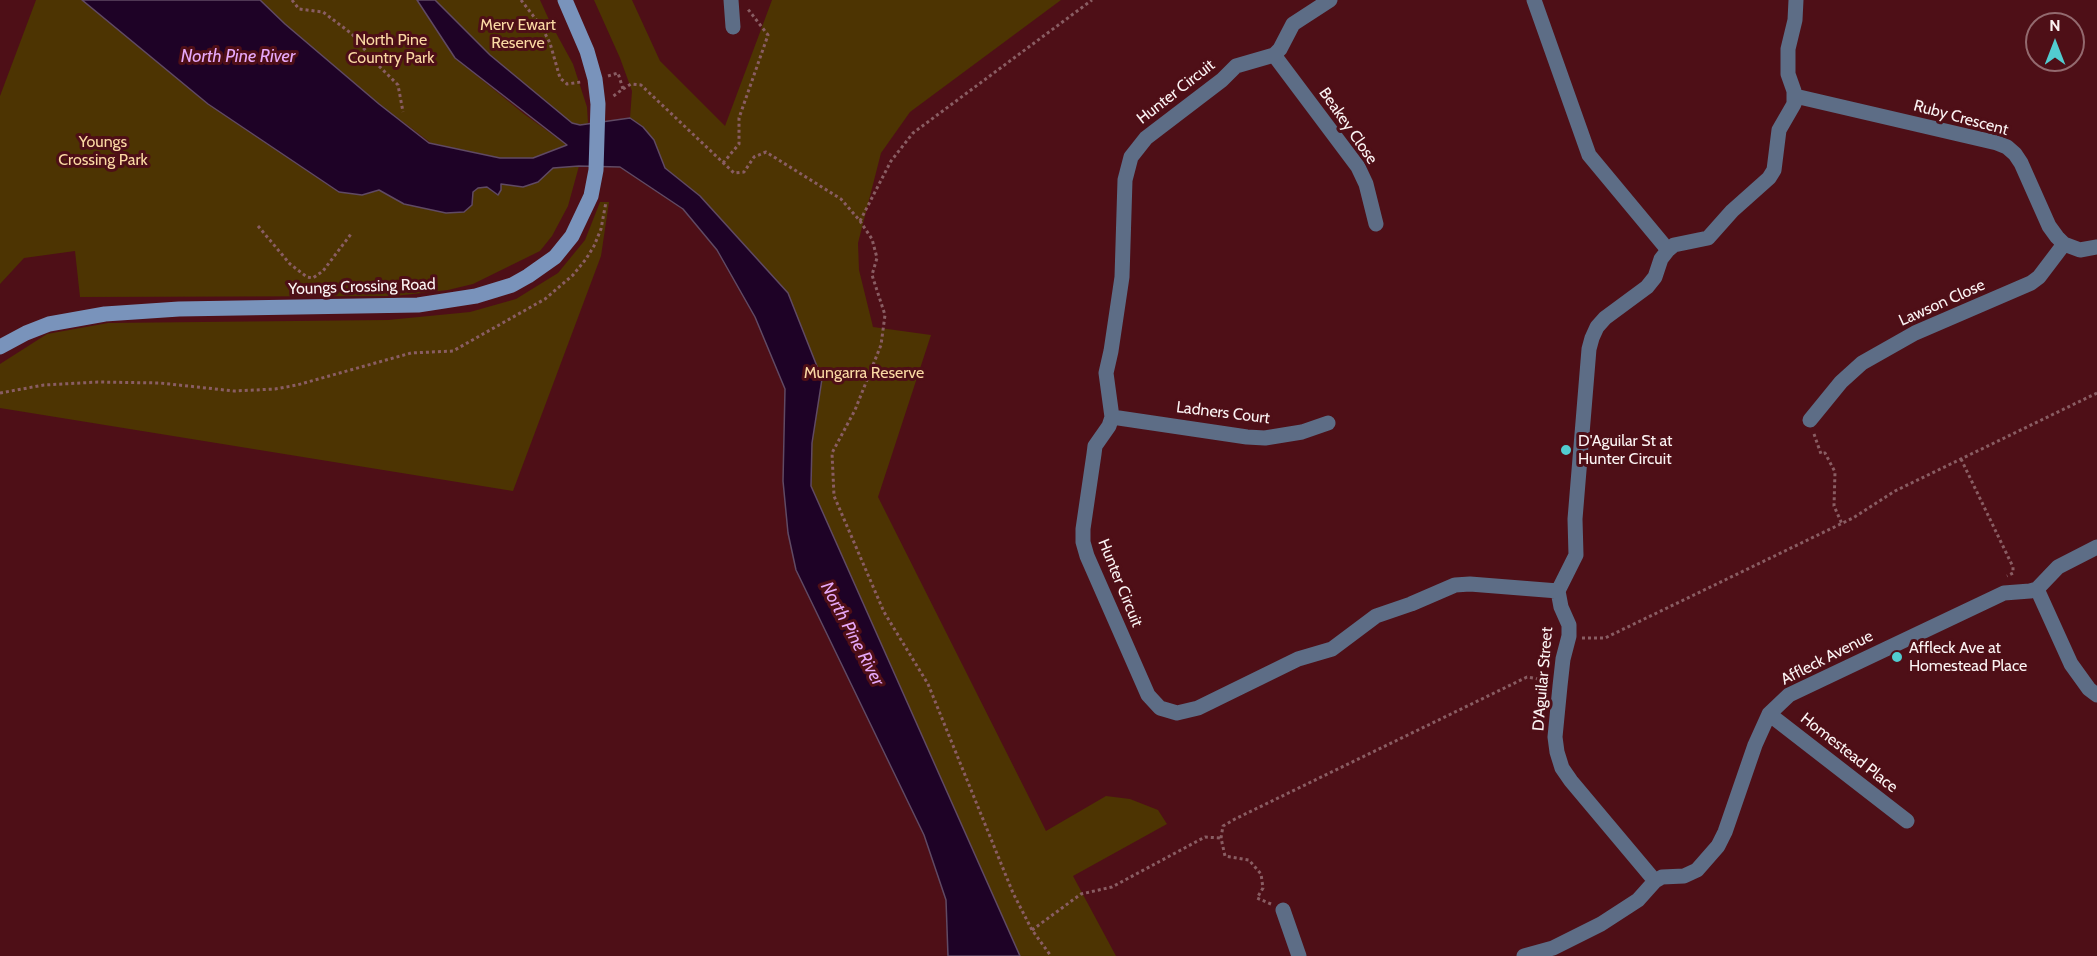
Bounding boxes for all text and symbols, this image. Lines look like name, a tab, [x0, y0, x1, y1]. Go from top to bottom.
north arrow	[2025, 12, 2085, 72]
park label: Merv Ewart Reserve	[480, 15, 556, 53]
text: N	[2049, 16, 2061, 35]
park label: North Pine Country Park	[348, 30, 434, 68]
water label: North Pine River	[181, 46, 295, 68]
street label: Hunter Circuit	[1133, 56, 1219, 128]
street label: Beakey Close	[1315, 84, 1381, 168]
street label: Ruby Crescent	[1912, 96, 2010, 140]
park label: Youngs Crossing Park	[58, 132, 148, 170]
street label: Youngs Crossing Road	[288, 275, 436, 299]
street label: Lawson Close	[1896, 275, 1988, 331]
park label: Mungarra Reserve	[804, 363, 924, 383]
street label: Ladners Court	[1175, 398, 1271, 428]
place label: D'Aguilar St at Hunter Circuit	[1578, 431, 1672, 469]
marker: D'Aguilar St at Hunter Circuit	[1559, 443, 1573, 457]
street label: Hunter Circuit	[1094, 536, 1146, 630]
water label: North Pine River	[816, 578, 888, 690]
street label: D'Aguilar Street	[1529, 626, 1557, 732]
street label: Affleck Avenue	[1778, 627, 1876, 689]
place label: Affleck Ave at Homestead Place	[1909, 638, 2027, 676]
marker: Affleck Ave at Homestead Place	[1890, 650, 1904, 664]
street label: Homestead Place	[1796, 709, 1902, 797]

